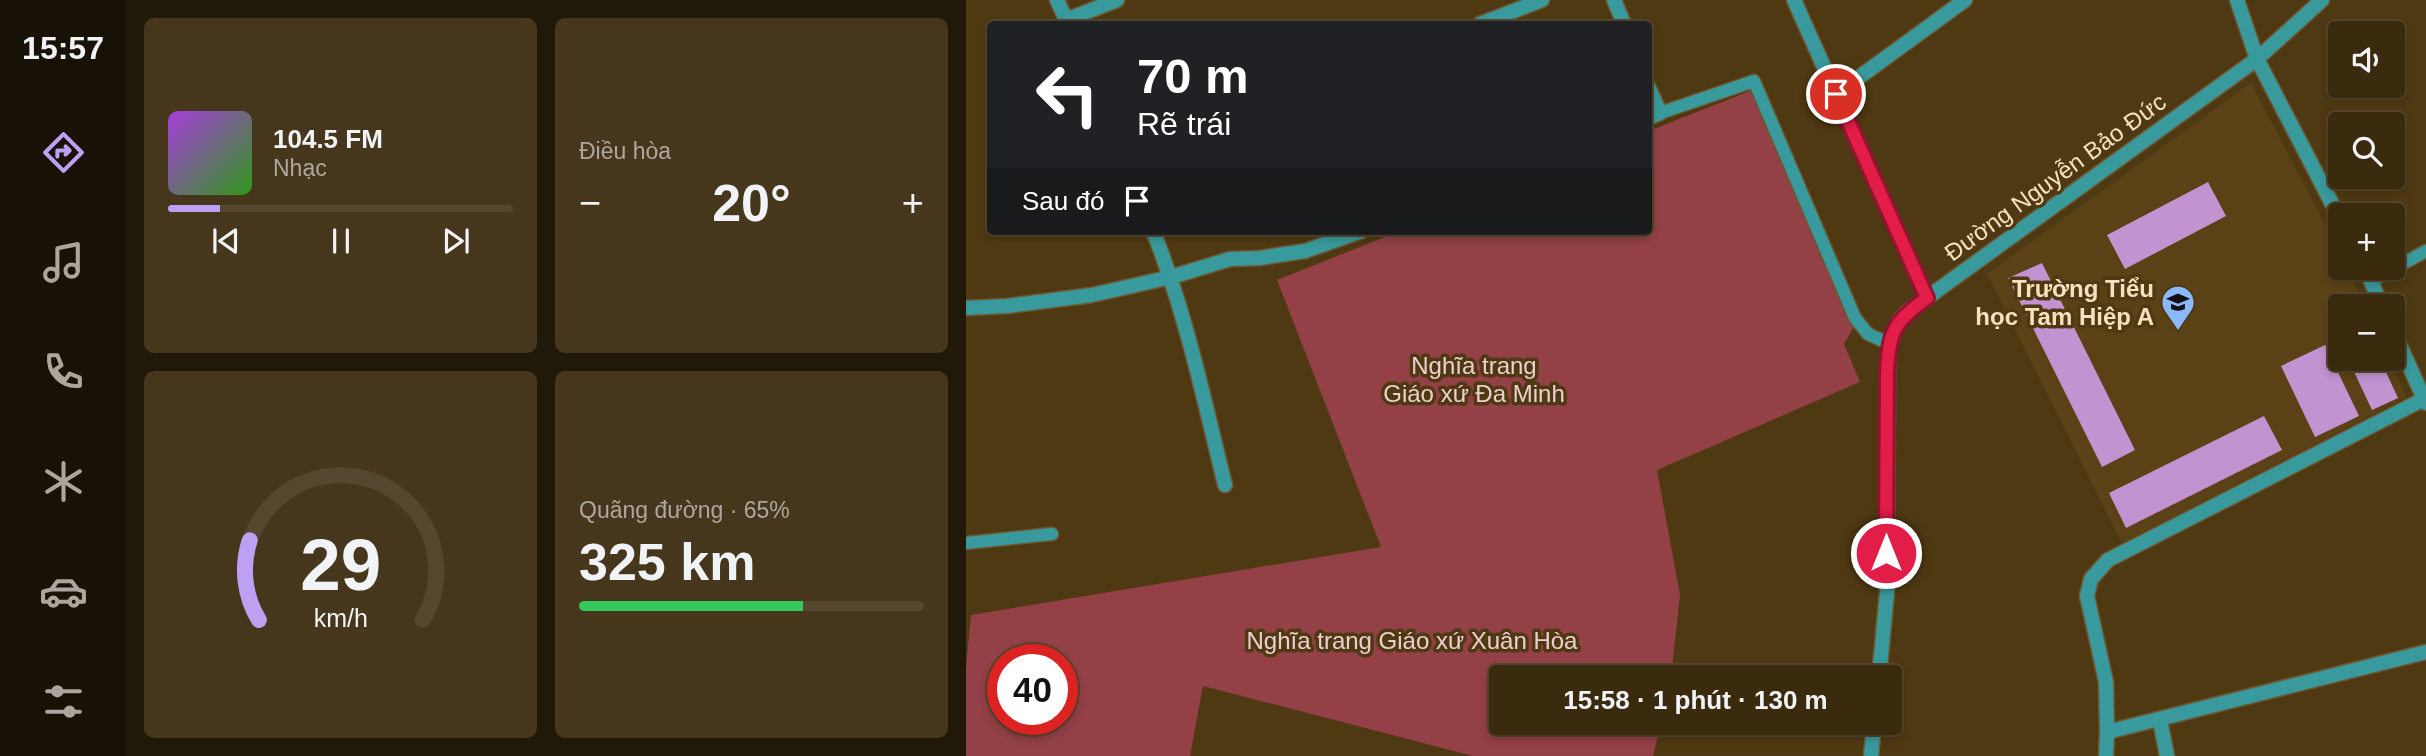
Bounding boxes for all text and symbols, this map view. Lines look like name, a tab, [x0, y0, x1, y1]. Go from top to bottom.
map controls	[2328, 21, 2405, 371]
button: sound	[2328, 21, 2405, 98]
text: 15:57	[22, 30, 104, 66]
icon: left	[1022, 49, 1113, 140]
text: 70 m	[1137, 49, 1249, 103]
pin	[1806, 64, 1866, 124]
icon: arrive	[1817, 75, 1855, 113]
street label: Đường Nguyễn Bảo Đức	[1939, 88, 2171, 266]
text: Rẽ trái	[1137, 106, 1231, 142]
button: search	[2328, 112, 2405, 189]
text: 104.5 FM	[273, 124, 383, 154]
icon: directions	[39, 128, 88, 177]
text: Điều hòa	[579, 138, 671, 164]
text: Nhạc	[273, 155, 327, 181]
text: 20°	[712, 174, 791, 232]
text: −	[579, 182, 601, 224]
text: +	[902, 182, 924, 224]
icon: arrive	[1118, 182, 1156, 220]
text: Sau đó	[1022, 186, 1104, 216]
button: +	[2328, 203, 2405, 280]
icon: previous	[207, 222, 245, 260]
icon: pause	[322, 222, 360, 260]
icon: next	[437, 222, 475, 260]
icon: music	[39, 238, 88, 287]
place label: Trường Tiểu học Tam Hiệp A	[1975, 275, 2154, 330]
school or university icon: Trường Tiểu học Tam Hiệp A	[2159, 283, 2197, 332]
button: −	[2328, 294, 2405, 371]
icon: phone	[39, 347, 88, 396]
park label: Nghĩa trang Giáo xứ Đa Minh	[1383, 352, 1565, 407]
icon: climate	[39, 457, 88, 506]
text: Quãng đường · 65%	[579, 497, 790, 523]
position arrow	[1849, 516, 1923, 590]
text: 29	[300, 525, 381, 606]
text: 325 km	[579, 533, 755, 591]
icon: car	[39, 567, 88, 616]
text: km/h	[313, 604, 368, 632]
park label: Nghĩa trang Giáo xứ Xuân Hòa	[1247, 627, 1578, 654]
speed limit sign: 40	[987, 644, 1078, 735]
icon: filters	[39, 677, 88, 726]
text: 15:58 · 1 phút · 130 m	[1563, 685, 1828, 715]

